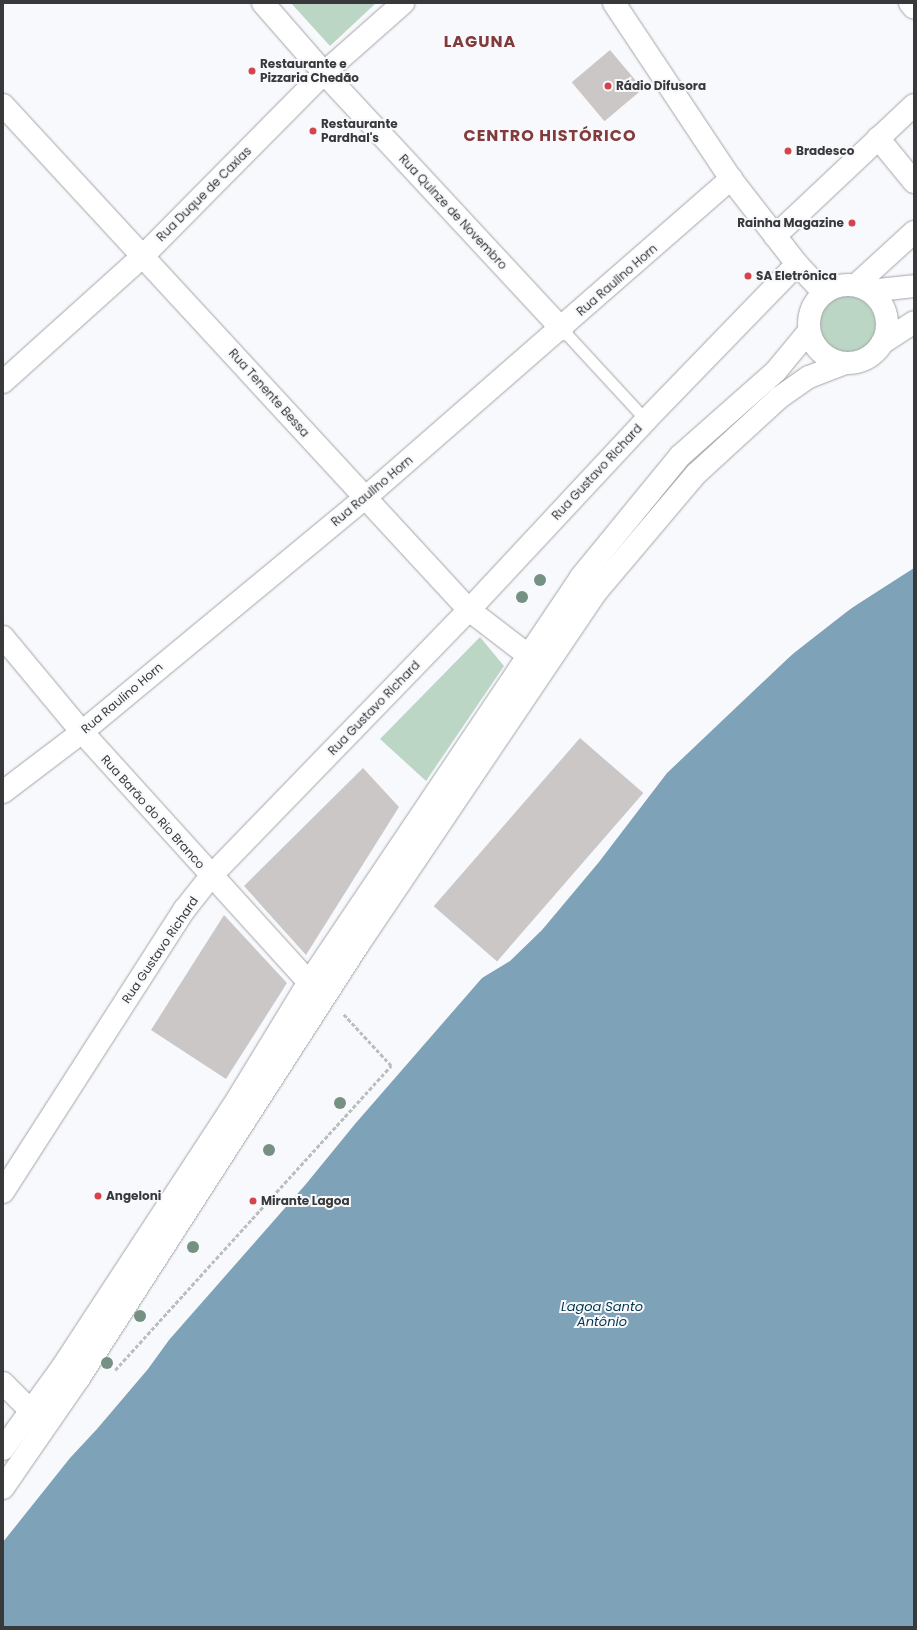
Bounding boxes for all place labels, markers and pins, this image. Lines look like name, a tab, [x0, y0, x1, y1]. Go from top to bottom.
place label: Restaurante e Pizzaria Chedão	[260, 57, 359, 85]
marker: Restaurante e Pizzaria Chedão	[247, 66, 257, 76]
place label: Rádio Difusora	[616, 79, 706, 93]
marker: Rádio Difusora	[603, 81, 613, 91]
place label: Restaurante Pardhal's	[321, 117, 398, 145]
marker: Restaurante Pardhal's	[308, 126, 318, 136]
place label: Bradesco	[796, 144, 854, 158]
marker: Bradesco	[783, 146, 793, 156]
place label: Rainha Magazine	[737, 216, 844, 230]
marker: Rainha Magazine	[847, 218, 857, 228]
place label: SA Eletrônica	[756, 269, 837, 283]
marker: SA Eletrônica	[743, 271, 753, 281]
place label: Angeloni	[106, 1189, 161, 1203]
marker: Angeloni	[93, 1191, 103, 1201]
place label: Mirante Lagoa	[261, 1194, 350, 1208]
marker: Mirante Lagoa	[248, 1196, 258, 1206]

